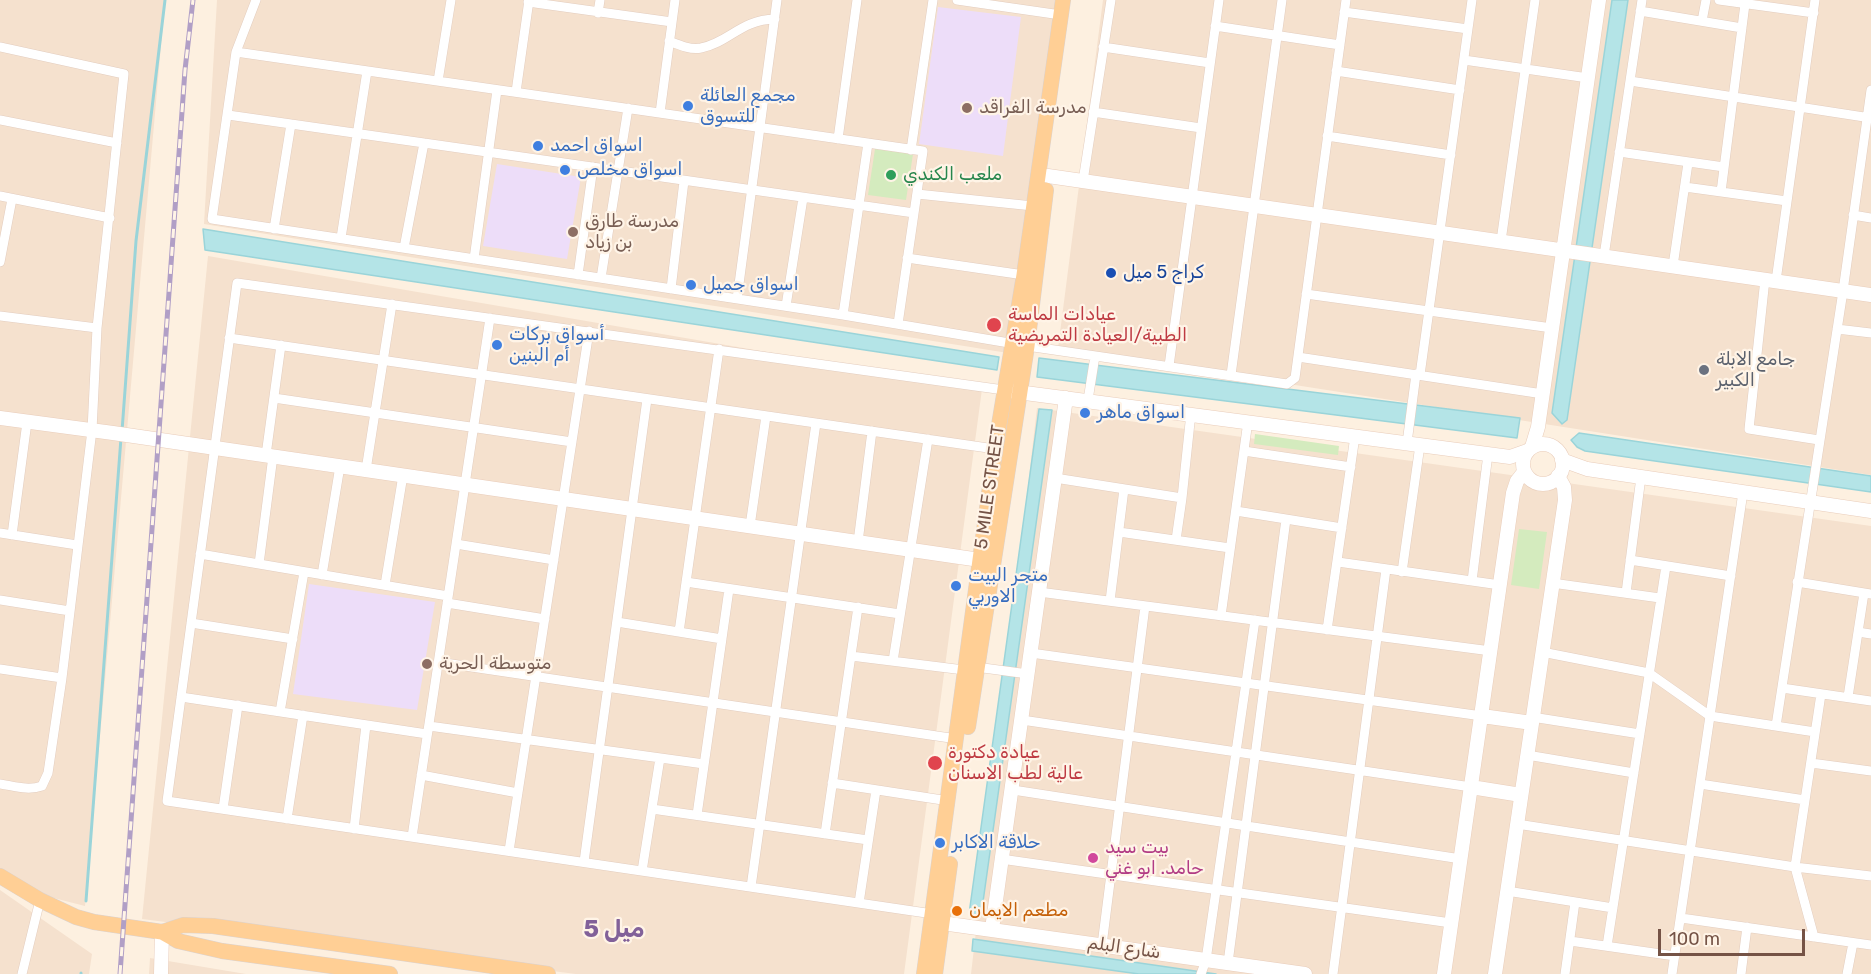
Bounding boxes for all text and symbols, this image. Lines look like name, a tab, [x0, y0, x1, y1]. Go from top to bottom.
place label: مجمع العائلة للتسوق	[700, 85, 795, 128]
place label: مدرسة الفراقد	[979, 97, 1086, 119]
marker: مجمع العائلة للتسوق	[681, 99, 695, 113]
marker: مدرسة الفراقد	[960, 101, 974, 115]
place label: اسواق احمد	[550, 135, 643, 157]
marker: اسواق احمد	[531, 139, 545, 153]
place label: اسواق مخلص	[577, 159, 683, 181]
marker: اسواق مخلص	[558, 163, 572, 177]
place label: ملعب الكندي	[903, 164, 1002, 186]
marker: ملعب الكندي	[884, 168, 898, 182]
place label: مدرسة طارق بن زياد	[585, 211, 679, 254]
marker: مدرسة طارق بن زياد	[566, 225, 580, 239]
place label: كراج 5 ميل	[1123, 262, 1204, 284]
marker: كراج 5 ميل	[1104, 266, 1118, 280]
place label: اسواق جميل	[703, 274, 799, 296]
marker: اسواق جميل	[684, 278, 698, 292]
place label: عيادات الماسة الطبية/العيادة التمريضية	[1008, 304, 1187, 346]
marker: عيادات الماسة الطبية/العيادة التمريضية	[985, 316, 1003, 334]
place label: أسواق بركات أم البنين	[509, 324, 604, 366]
marker: أسواق بركات أم البنين	[490, 338, 504, 352]
place label: جامع الابلة الكبير	[1716, 349, 1795, 392]
marker: جامع الابلة الكبير	[1697, 363, 1711, 377]
place label: اسواق ماهر	[1097, 402, 1185, 424]
marker: اسواق ماهر	[1078, 406, 1092, 420]
street label: 5 MILE STREET	[971, 423, 1009, 551]
place label: متجر البيت الاوربي	[968, 565, 1048, 608]
marker: متجر البيت الاوربي	[949, 579, 963, 593]
place label: متوسطة الحرية	[439, 653, 551, 675]
marker: متوسطة الحرية	[420, 657, 434, 671]
place label: عيادة دكتورة عالية لطب الاسنان	[948, 742, 1083, 784]
marker: عيادة دكتورة عالية لطب الاسنان	[926, 754, 944, 772]
place label: حلاقة الاكابر	[952, 832, 1040, 854]
marker: حلاقة الاكابر	[933, 836, 947, 850]
place label: بيت سيد حامد. ابو غني	[1105, 837, 1204, 880]
marker: بيت سيد حامد. ابو غني	[1086, 851, 1100, 865]
place label: مطعم الايمان	[969, 900, 1068, 922]
marker: مطعم الايمان	[950, 904, 964, 918]
district label: 5 ميل	[584, 916, 644, 944]
scale bar	[1661, 917, 1808, 955]
text: 100 m	[1669, 928, 1720, 950]
street label: شارع البلم	[1086, 932, 1162, 964]

